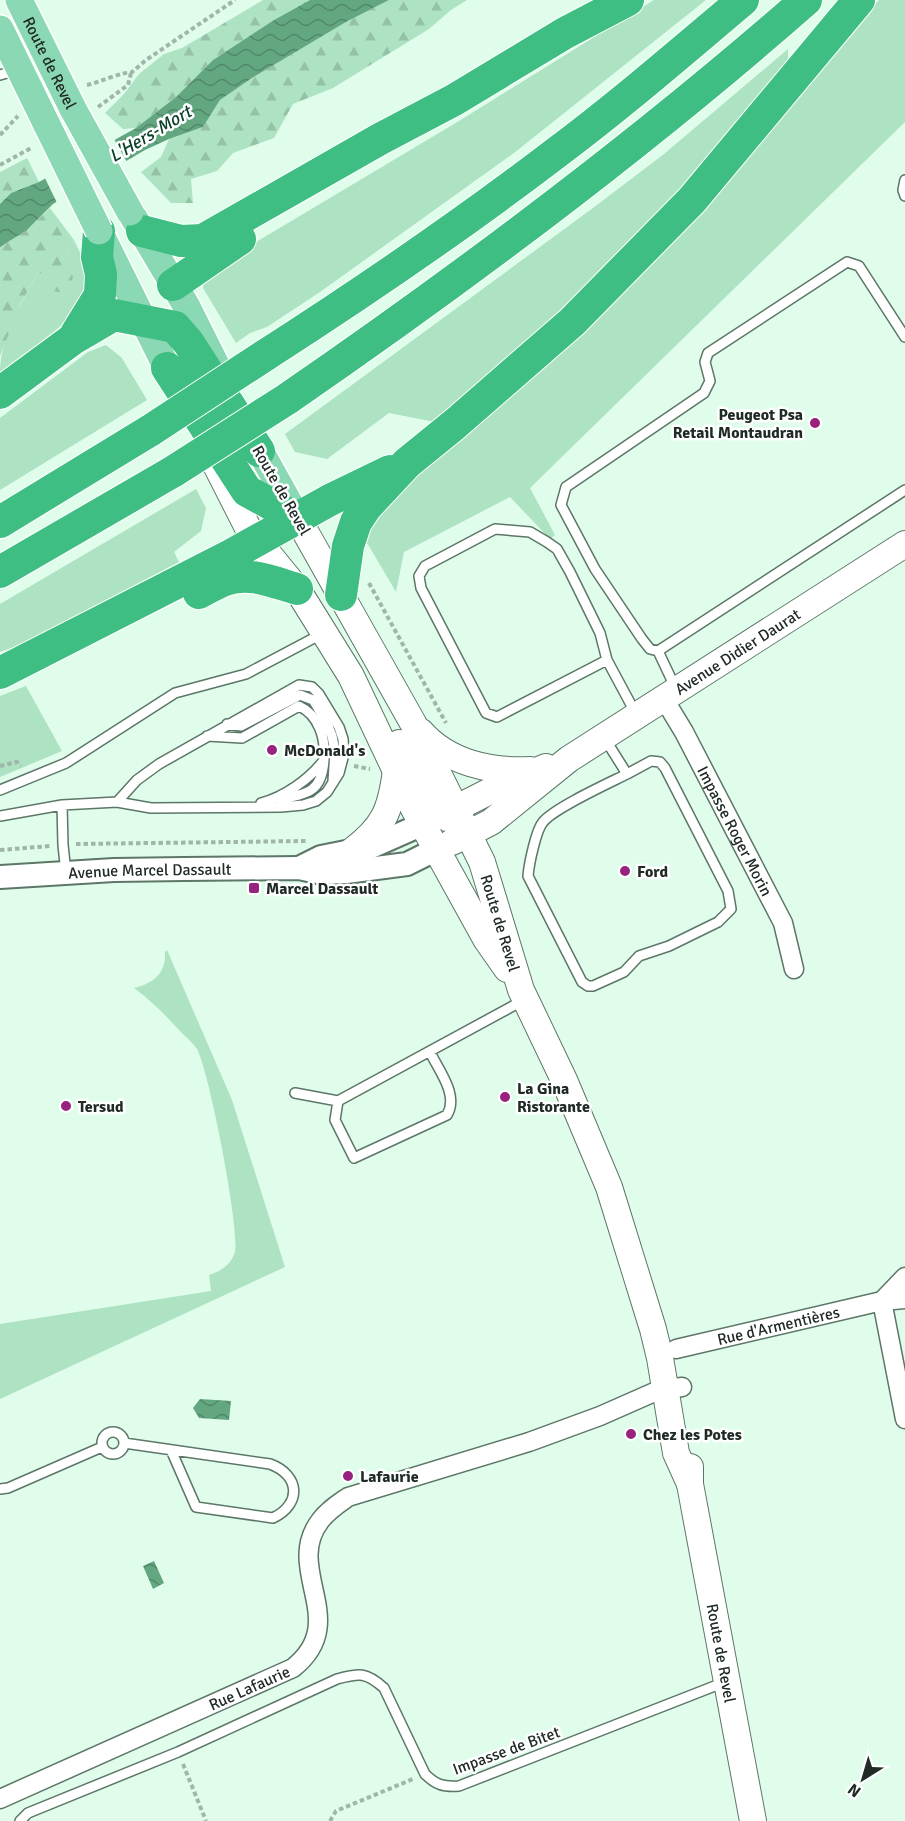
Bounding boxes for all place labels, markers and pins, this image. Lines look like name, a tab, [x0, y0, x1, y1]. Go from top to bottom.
place label: Peugeot Psa Retail Montaudran	[673, 405, 803, 443]
marker: Peugeot Psa Retail Montaudran	[808, 416, 822, 430]
place label: McDonald's	[284, 741, 365, 761]
marker: McDonald's	[265, 743, 279, 757]
place label: Ford	[637, 862, 669, 882]
marker: Ford	[618, 864, 632, 878]
place label: Marcel Dassault	[266, 879, 378, 899]
marker: Marcel Dassault	[247, 881, 261, 895]
place label: La Gina Ristorante	[517, 1079, 590, 1117]
marker: La Gina Ristorante	[498, 1090, 512, 1104]
place label: Tersud	[78, 1097, 124, 1117]
marker: Tersud	[59, 1099, 73, 1113]
place label: Chez les Potes	[643, 1425, 742, 1445]
marker: Chez les Potes	[624, 1427, 638, 1441]
place label: Lafaurie	[360, 1467, 419, 1487]
marker: Lafaurie	[341, 1469, 355, 1483]

